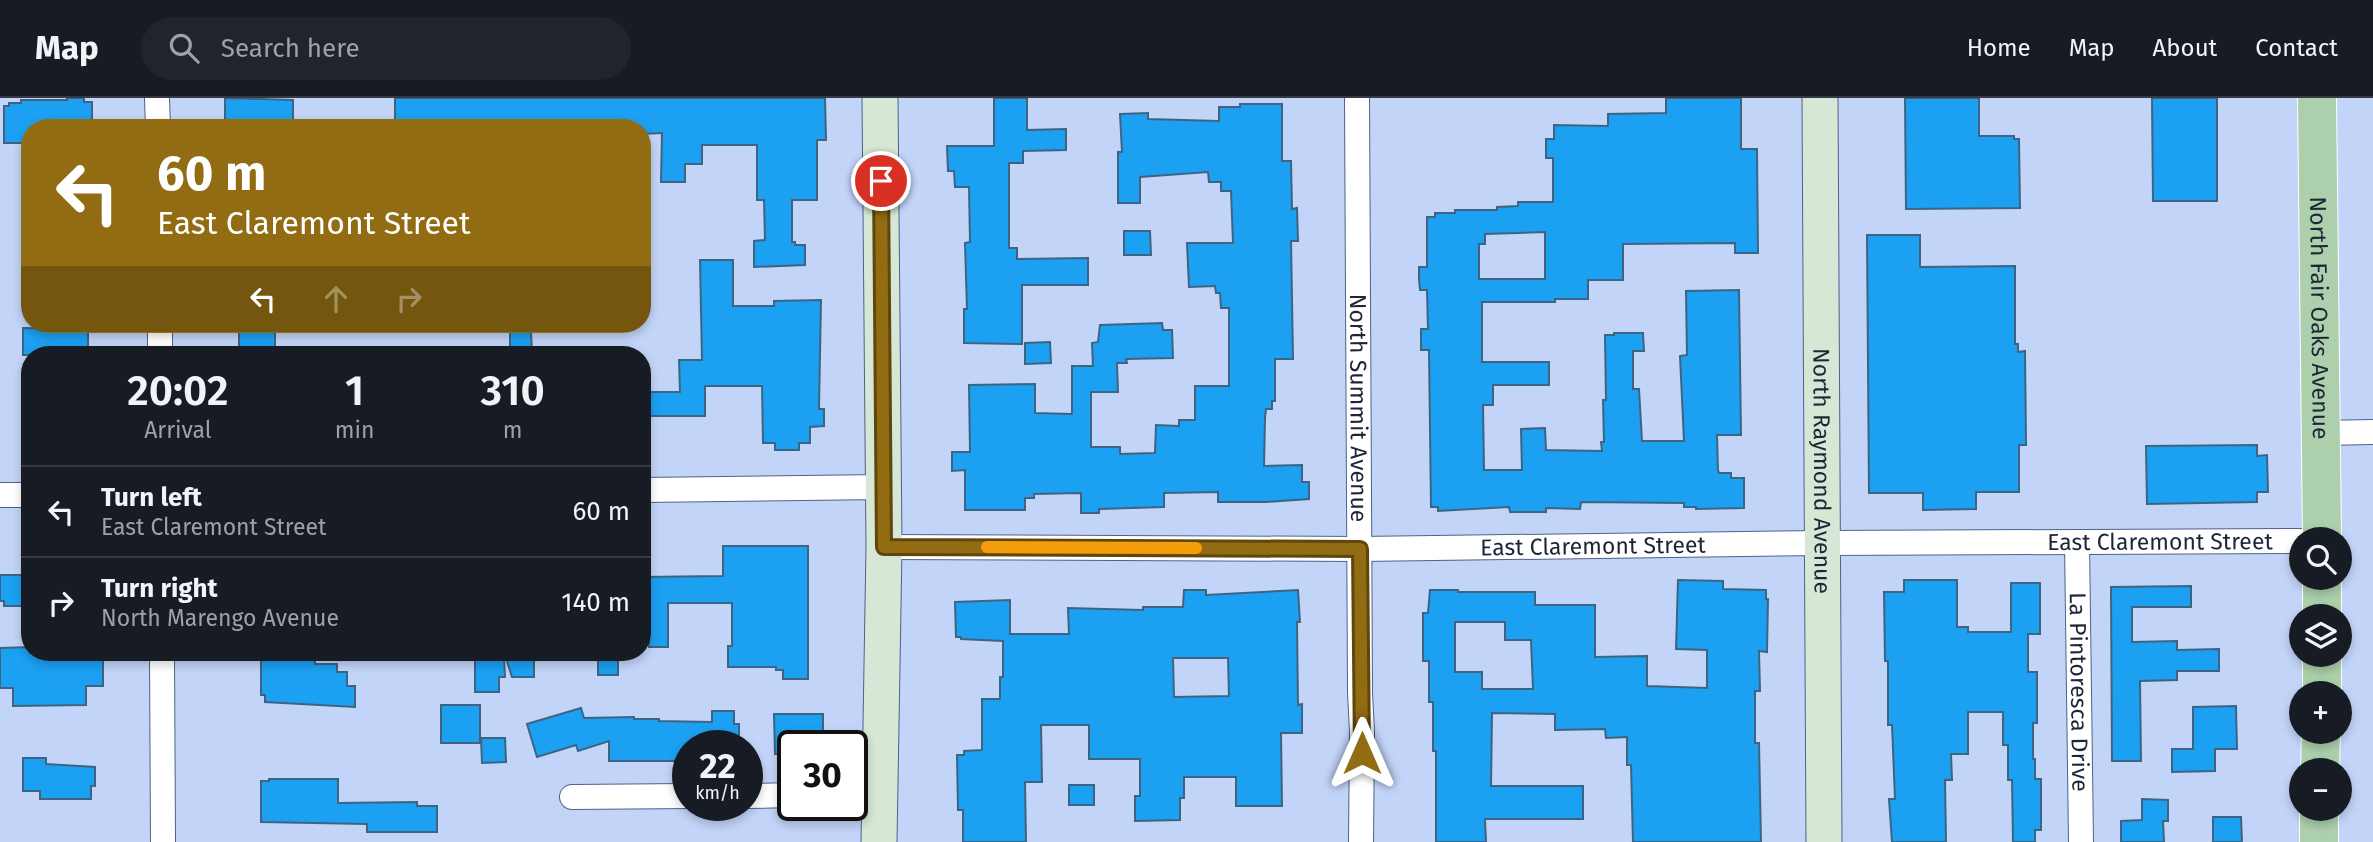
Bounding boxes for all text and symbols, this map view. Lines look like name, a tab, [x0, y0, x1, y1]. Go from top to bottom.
search box	[141, 17, 631, 80]
text: Map	[35, 28, 99, 68]
icon: search	[165, 29, 203, 67]
text: Search here	[221, 33, 360, 64]
text: Home	[1967, 34, 2031, 62]
text: Map	[2069, 34, 2115, 62]
text: About	[2153, 34, 2217, 62]
text: Contact	[2255, 34, 2338, 62]
text: 60 m	[157, 144, 266, 203]
icon: left	[42, 147, 133, 238]
pin	[851, 151, 911, 211]
icon: arrive	[862, 162, 900, 200]
street label: North Fair Oaks Avenue	[2304, 196, 2335, 440]
text: East Claremont Street	[157, 204, 471, 242]
icon: left	[244, 280, 282, 318]
icon: ahead	[317, 280, 355, 318]
icon: right	[390, 280, 428, 318]
street label: North Summit Avenue	[1344, 294, 1373, 522]
street label: North Raymond Avenue	[1807, 348, 1837, 594]
text: 20:02	[127, 366, 228, 416]
text: 1	[345, 366, 364, 416]
text: 310	[481, 366, 545, 416]
text: Arrival	[144, 416, 212, 444]
text: min	[335, 416, 374, 444]
text: m	[503, 416, 523, 444]
text: Turn left	[101, 482, 202, 513]
icon: left	[42, 493, 80, 531]
text: 60 m	[572, 496, 630, 527]
text: East Claremont Street	[101, 513, 326, 541]
street label: East Claremont Street	[2047, 527, 2273, 556]
map controls	[2289, 527, 2352, 821]
button: search	[2289, 527, 2352, 590]
street label: East Claremont Street	[1480, 531, 1707, 561]
text: Turn right	[101, 573, 218, 604]
icon: right	[42, 584, 80, 622]
text: 140 m	[561, 587, 630, 618]
street label: La Pintoresca Drive	[2064, 592, 2094, 792]
text: North Marengo Avenue	[101, 604, 339, 632]
button: layers	[2289, 604, 2352, 667]
button: +	[2289, 681, 2352, 744]
position arrow	[1325, 716, 1399, 790]
speed limit sign: 30	[777, 730, 868, 821]
text: 22	[699, 745, 736, 787]
button: −	[2289, 758, 2352, 821]
text: km/h	[695, 782, 740, 804]

